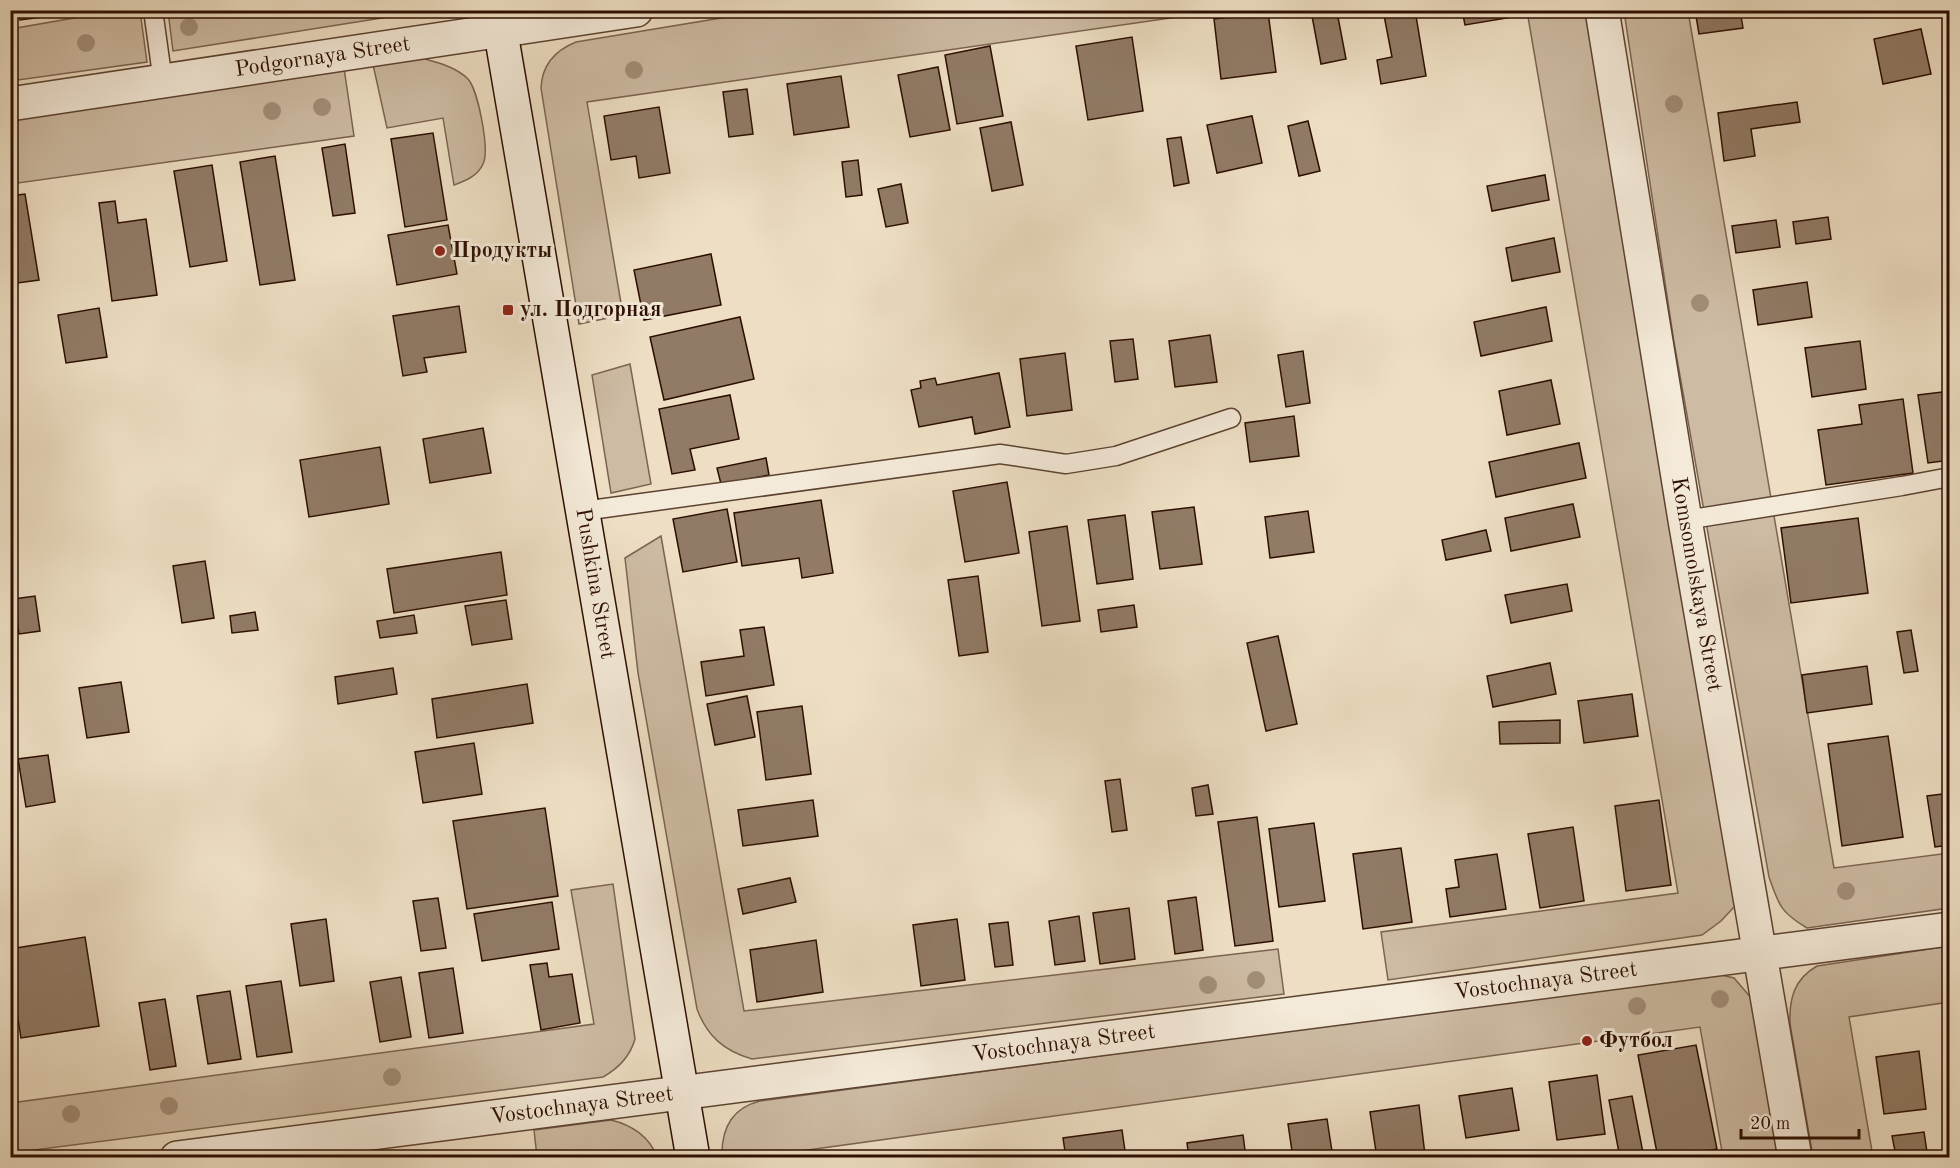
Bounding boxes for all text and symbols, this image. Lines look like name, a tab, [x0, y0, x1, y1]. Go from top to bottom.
street label: Podgornaya Street	[233, 33, 412, 81]
place label: Продукты	[452, 240, 552, 262]
marker: Продукты	[433, 244, 447, 258]
place label: ул. Подгорная	[520, 299, 661, 321]
marker: ул. Подгорная	[501, 303, 515, 317]
street label: Komsomolskaya Street	[1667, 475, 1725, 694]
street label: Pushkina Street	[571, 506, 619, 661]
street label: Vostochnaya Street	[1453, 959, 1638, 1004]
street label: Vostochnaya Street	[971, 1021, 1156, 1066]
place label: Футбол	[1599, 1030, 1673, 1052]
marker: Футбол	[1580, 1034, 1594, 1048]
street label: Vostochnaya Street	[489, 1083, 674, 1128]
scale bar	[1741, 1102, 1860, 1140]
text: 20 m	[1750, 1115, 1790, 1133]

